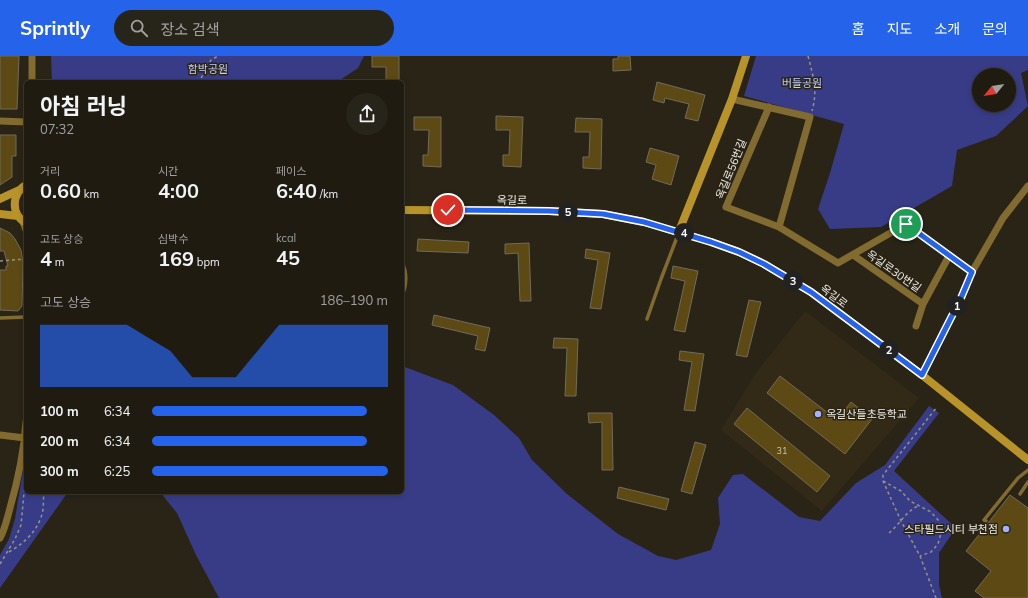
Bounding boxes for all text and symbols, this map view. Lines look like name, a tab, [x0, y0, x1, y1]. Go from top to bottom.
search box	[114, 10, 394, 46]
text: Sprintly	[20, 16, 90, 40]
icon: search	[128, 17, 150, 39]
text: 장소 검색	[160, 20, 220, 39]
text: 홈	[852, 20, 865, 38]
text: 지도	[887, 20, 912, 38]
text: 소개	[934, 20, 960, 38]
text: 문의	[982, 20, 1008, 38]
park label: 함박공원	[188, 62, 228, 76]
north arrow	[972, 68, 1016, 112]
map controls	[972, 68, 1016, 112]
park label: 버들공원	[782, 76, 822, 90]
text: 아침 러닝	[40, 92, 127, 120]
button: share	[346, 93, 388, 135]
text: 07:32	[40, 121, 74, 137]
street label: 옥길로56번길	[713, 137, 749, 201]
text: 거리	[40, 164, 60, 178]
text: 시간	[158, 164, 178, 178]
text: 페이스	[276, 164, 306, 178]
text: 0.60	[40, 178, 81, 203]
text: 4:00	[158, 178, 199, 203]
text: 6:40	[276, 178, 317, 203]
text: km	[81, 187, 99, 201]
text: /km	[317, 187, 338, 201]
pin	[431, 193, 465, 227]
street label: 옥길로	[497, 193, 527, 207]
icon: check	[437, 199, 459, 221]
pin: 5	[558, 202, 578, 222]
text: 5	[565, 205, 571, 219]
pin	[889, 207, 923, 241]
icon: arrive	[895, 213, 917, 235]
pin: 4	[674, 223, 694, 243]
text: 4	[681, 226, 687, 240]
text: kcal	[276, 231, 296, 245]
text: 고도 상승	[40, 232, 83, 246]
text: 심박수	[158, 232, 188, 246]
text: 45	[276, 245, 300, 270]
text: 4	[40, 246, 52, 271]
text: 169	[158, 246, 194, 271]
street label: 옥길로30번길	[864, 247, 924, 295]
text: m	[52, 255, 65, 269]
text: bpm	[194, 255, 220, 269]
pin: 3	[783, 271, 803, 291]
text: 3	[790, 274, 796, 288]
street label: 옥길로	[818, 281, 850, 311]
text: 186–190 m	[320, 292, 388, 308]
text: 고도 상승	[40, 294, 91, 310]
pin: 1	[947, 296, 967, 316]
text: 1	[954, 299, 960, 313]
pin: 2	[879, 340, 899, 360]
text: 2	[886, 343, 892, 357]
text: 100 m	[40, 403, 79, 419]
text: 6:34	[104, 403, 130, 419]
place label: 옥길산들초등학교	[826, 407, 907, 421]
marker: 옥길산들초등학교	[813, 409, 823, 419]
text: 200 m	[40, 433, 79, 449]
text: 6:34	[104, 433, 130, 449]
house number: 31	[777, 445, 787, 456]
text: 300 m	[40, 463, 79, 479]
text: 6:25	[104, 463, 130, 479]
place label: 스타필드시티 부천점	[904, 522, 998, 536]
marker: 스타필드시티 부천점	[1001, 524, 1011, 534]

